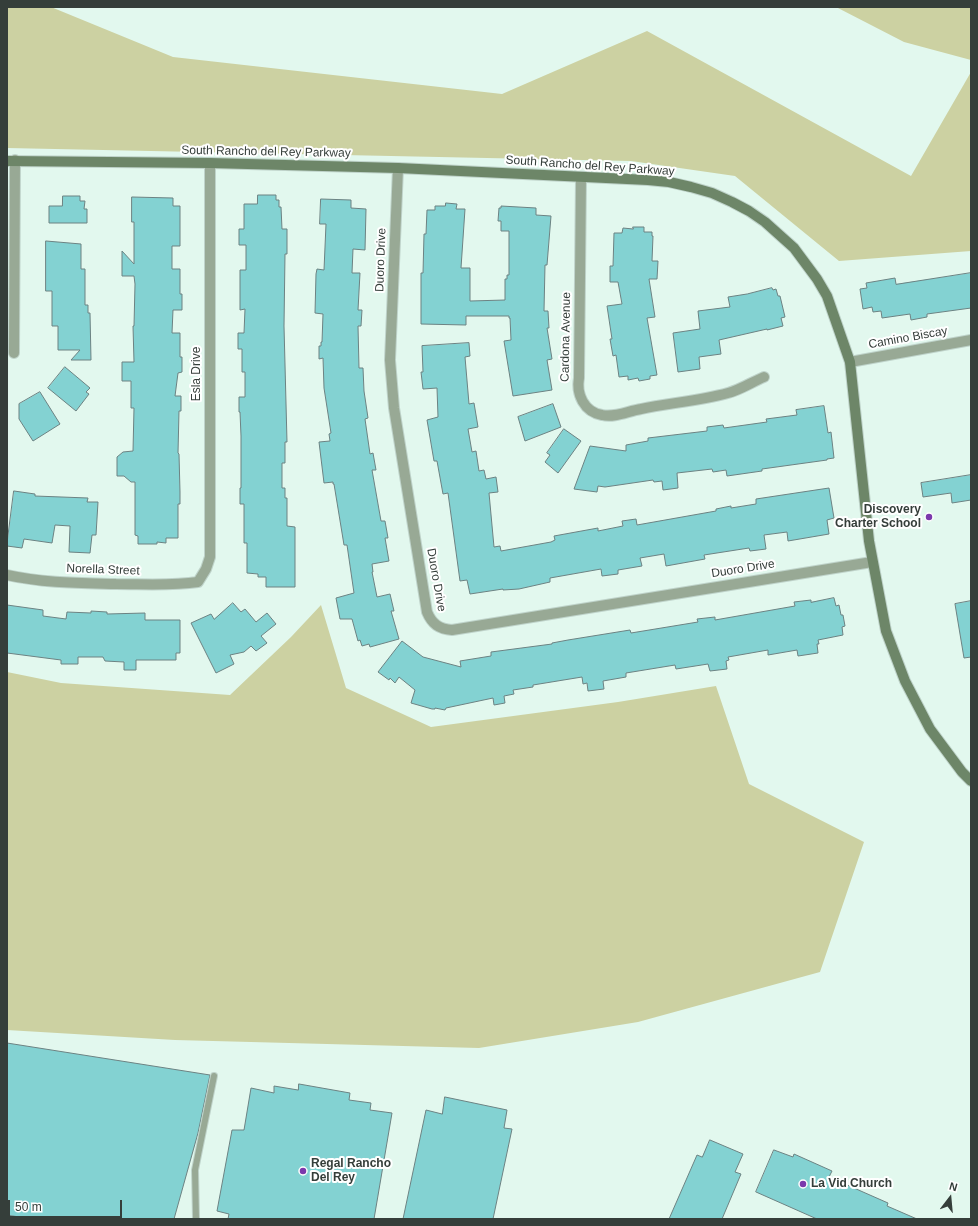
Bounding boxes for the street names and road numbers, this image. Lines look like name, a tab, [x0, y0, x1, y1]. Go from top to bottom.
street label: South Rancho del Rey Parkway	[181, 143, 351, 161]
street label: South Rancho del Rey Parkway	[505, 153, 675, 179]
street label: Duoro Drive	[373, 228, 389, 292]
street label: Cardona Avenue	[558, 292, 574, 382]
street label: Camino Biscay	[867, 324, 949, 352]
street label: Esla Drive	[190, 347, 204, 401]
street label: Duoro Drive	[423, 547, 449, 613]
street label: Duoro Drive	[710, 557, 776, 581]
street label: Norella Street	[66, 562, 140, 578]

